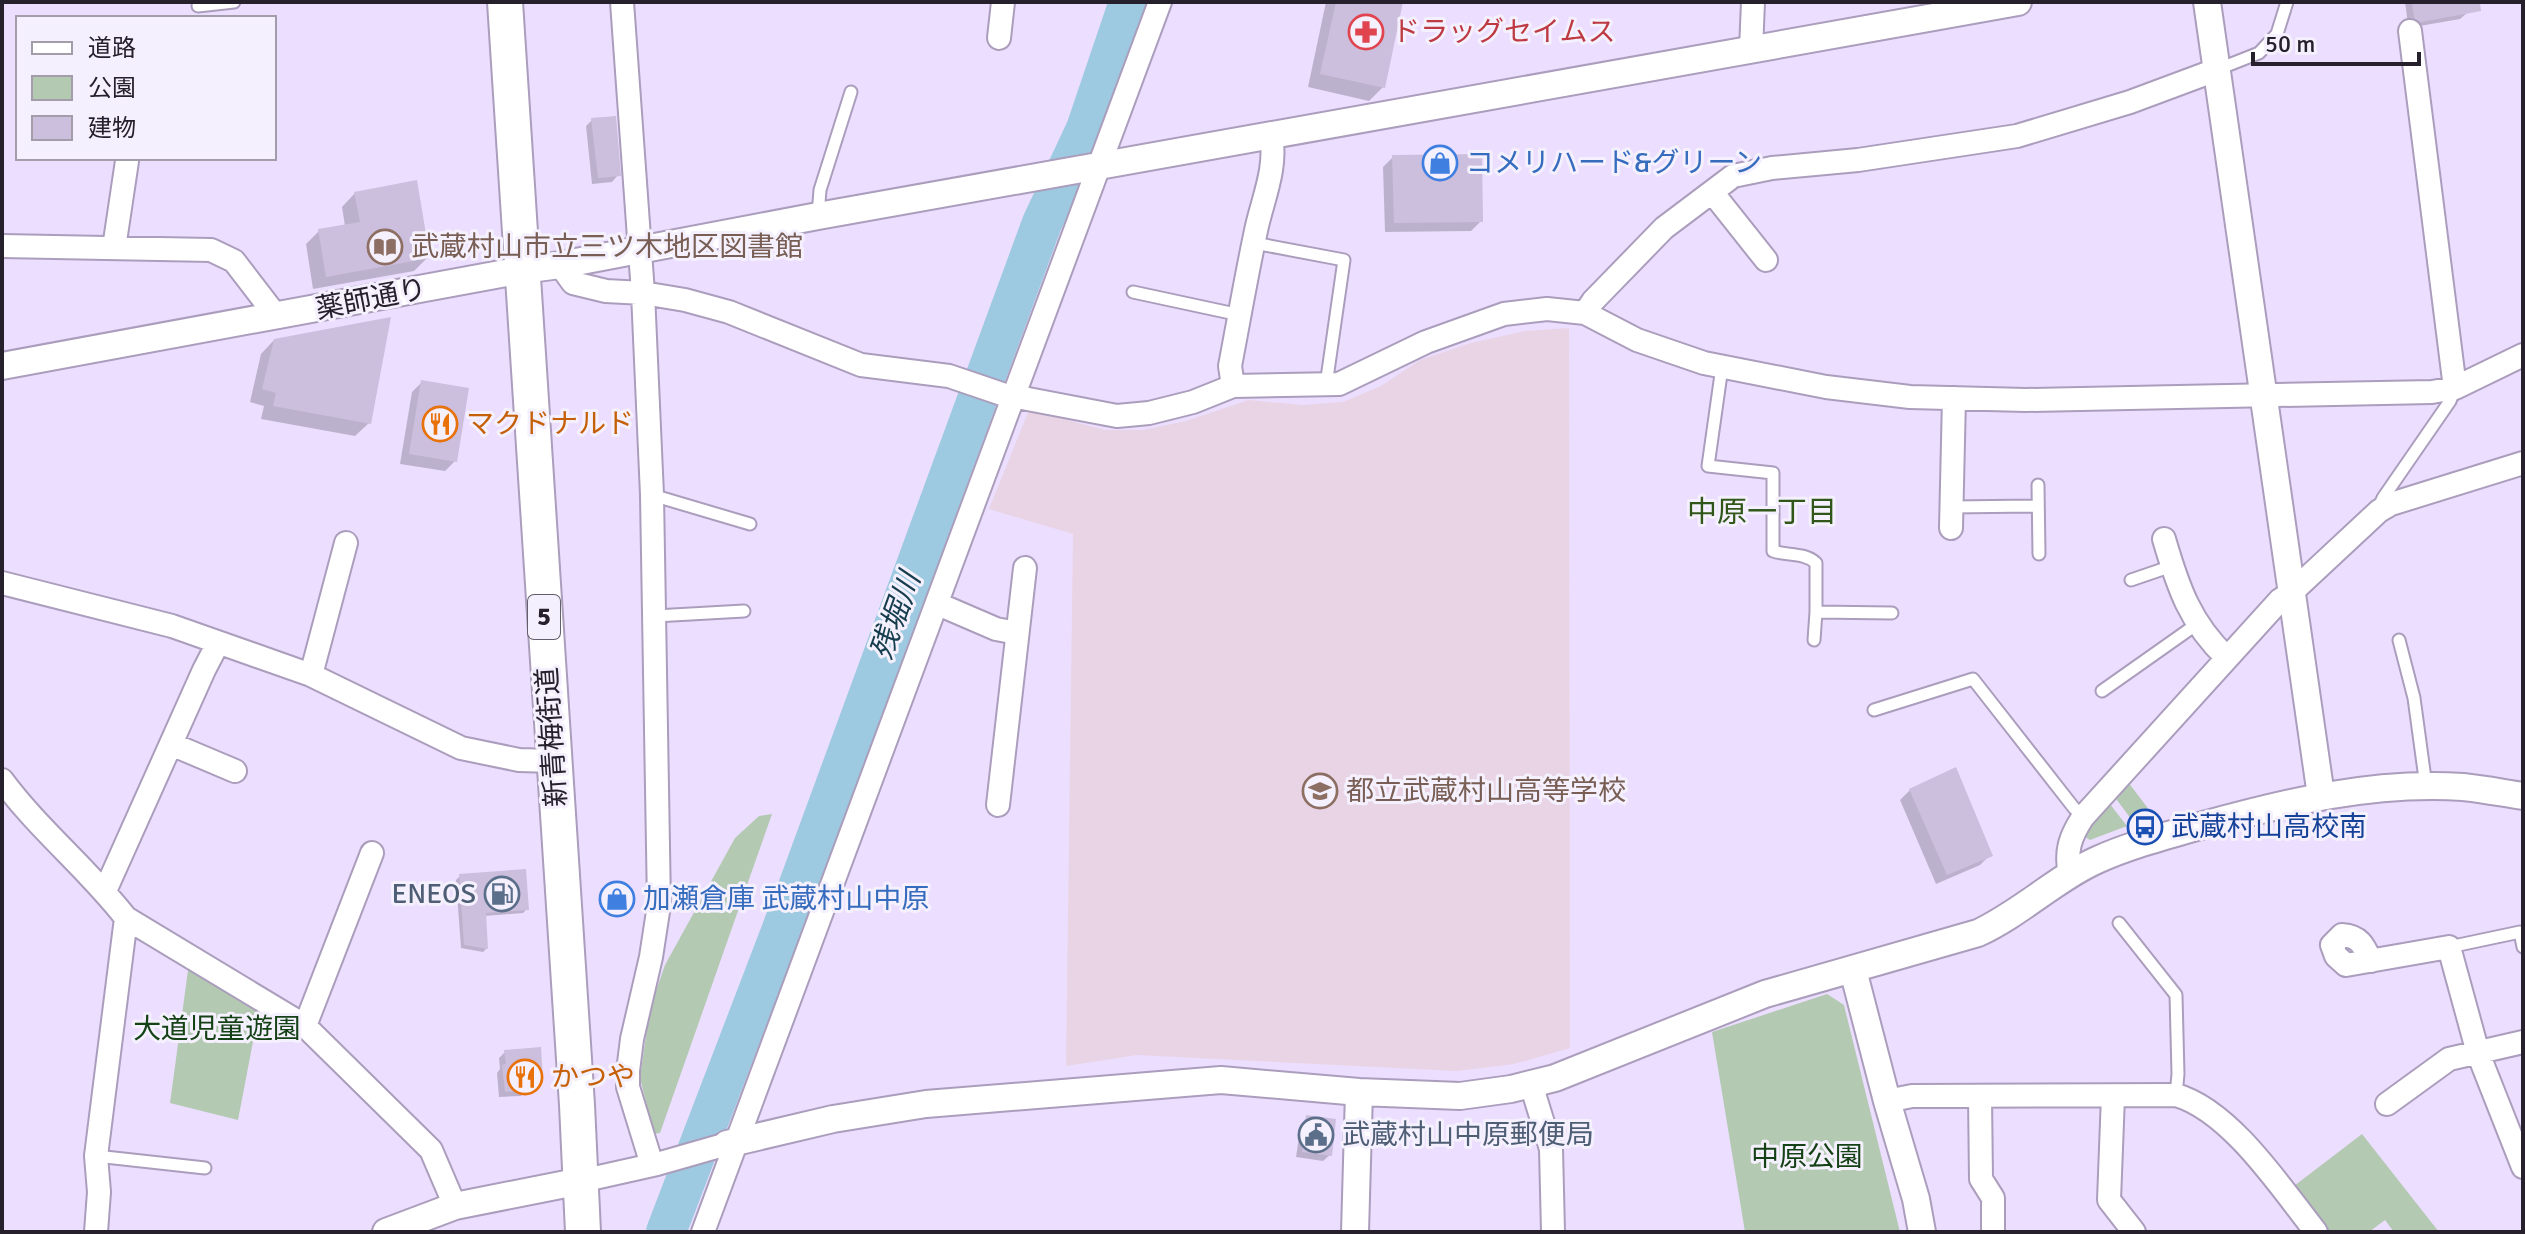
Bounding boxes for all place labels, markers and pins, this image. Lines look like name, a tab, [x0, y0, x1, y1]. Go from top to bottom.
pharmacy icon: ドラッグセイムス	[1347, 13, 1385, 51]
place label: ドラッグセイムス	[1392, 15, 1615, 49]
shop icon: コメリハード&グリーン	[1421, 144, 1459, 182]
place label: コメリハード&グリーン	[1466, 146, 1762, 180]
library icon: 武蔵村山市立三ツ木地区図書館	[366, 228, 404, 266]
place label: 武蔵村山市立三ツ木地区図書館	[411, 230, 803, 264]
restaurant icon: マクドナルド	[421, 405, 459, 443]
place label: マクドナルド	[466, 407, 634, 441]
school or university icon: 都立武蔵村山高等学校	[1301, 772, 1339, 810]
place label: 都立武蔵村山高等学校	[1346, 774, 1626, 808]
bus stop icon: 武蔵村山高校南	[2126, 808, 2164, 846]
place label: 武蔵村山高校南	[2171, 810, 2367, 844]
fuel station icon: ENEOS	[483, 875, 521, 913]
place label: ENEOS	[391, 877, 476, 911]
shop icon: 加瀬倉庫 武蔵村山中原	[598, 880, 636, 918]
place label: 加瀬倉庫 武蔵村山中原	[643, 882, 929, 916]
restaurant icon: かつや	[506, 1058, 544, 1096]
place label: かつや	[551, 1060, 635, 1094]
public building icon: 武蔵村山中原郵便局	[1297, 1116, 1335, 1154]
place label: 武蔵村山中原郵便局	[1342, 1118, 1594, 1152]

